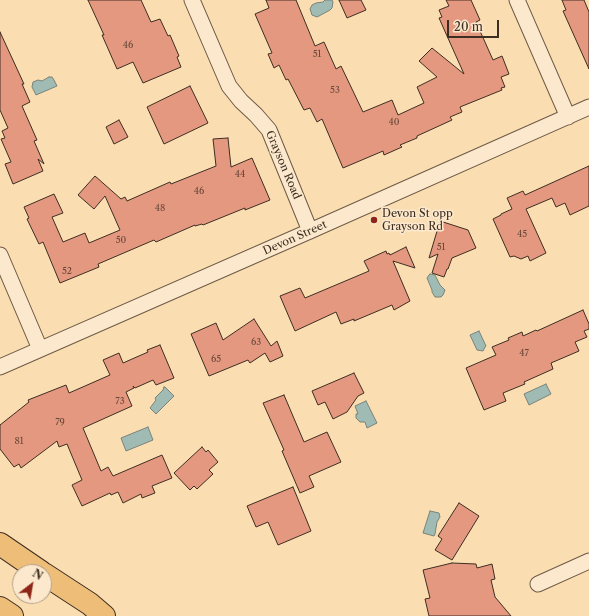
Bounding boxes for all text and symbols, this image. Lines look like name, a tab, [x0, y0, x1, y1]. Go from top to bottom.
scale bar	[449, 12, 501, 38]
text: 20 m	[454, 19, 483, 34]
house number: 46	[123, 40, 133, 50]
house number: 51	[313, 49, 321, 59]
house number: 53	[330, 85, 340, 95]
house number: 40	[389, 117, 399, 127]
street label: Grayson Road	[263, 129, 303, 201]
house number: 44	[235, 169, 245, 179]
house number: 46	[194, 186, 204, 196]
house number: 48	[155, 203, 165, 213]
place label: Devon St opp Grayson Rd	[382, 207, 453, 233]
marker: Devon St opp Grayson Rd	[369, 215, 379, 225]
street label: Devon Street	[261, 218, 329, 258]
house number: 45	[517, 229, 527, 239]
house number: 50	[116, 235, 126, 245]
house number: 51	[437, 242, 445, 252]
house number: 52	[62, 266, 72, 276]
house number: 63	[251, 337, 261, 347]
house number: 47	[519, 348, 529, 358]
house number: 65	[211, 354, 221, 364]
house number: 73	[115, 396, 125, 406]
house number: 79	[55, 417, 65, 427]
house number: 81	[14, 436, 24, 446]
north arrow	[12, 564, 52, 604]
text: N	[30, 566, 45, 583]

